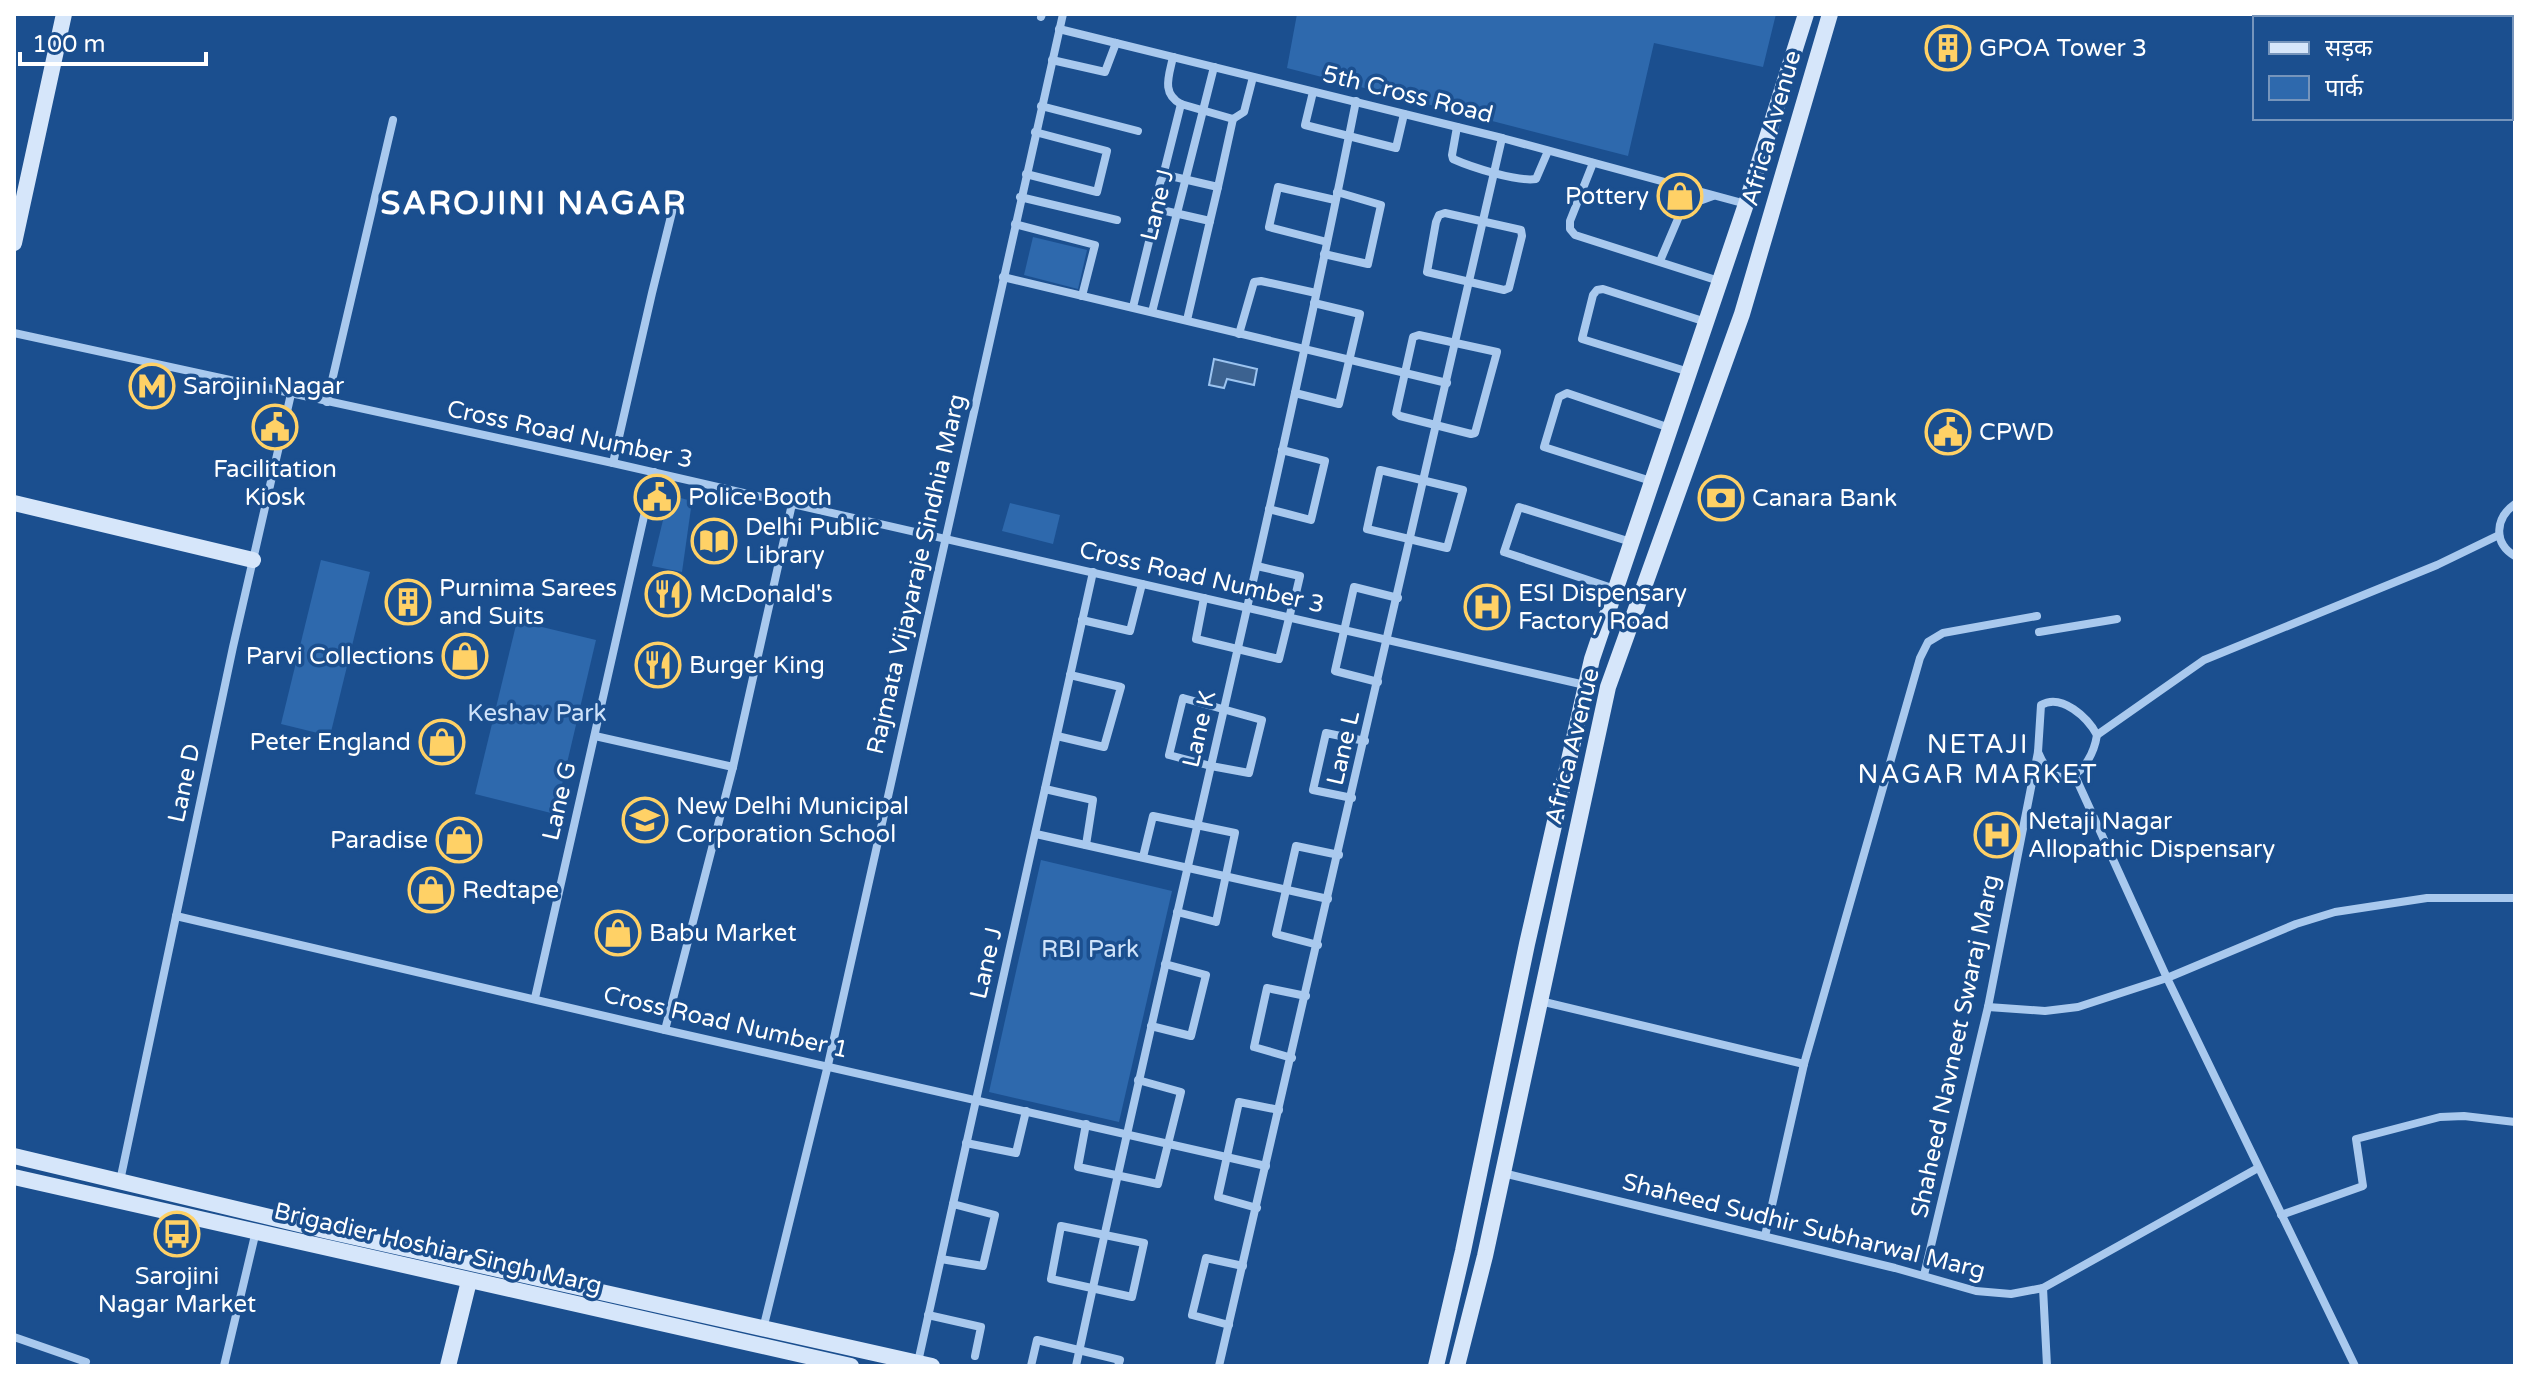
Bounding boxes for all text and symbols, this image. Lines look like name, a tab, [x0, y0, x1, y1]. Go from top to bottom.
scale bar	[20, 16, 206, 66]
legend	[2253, 16, 2513, 120]
building icon: GPOA Tower 3	[1924, 24, 1972, 72]
text: 100 m	[32, 30, 106, 59]
place label: GPOA Tower 3	[1979, 34, 2147, 63]
text: सड़क	[2325, 34, 2373, 63]
street label: Africa Avenue	[1735, 47, 1807, 209]
street label: 5th Cross Road	[1320, 59, 1496, 130]
text: पार्क	[2325, 74, 2364, 103]
street label: Lane J	[1135, 166, 1180, 244]
shop icon: Pottery	[1656, 172, 1704, 220]
place label: Pottery	[1565, 182, 1649, 211]
district label: SAROJINI NAGAR	[381, 185, 687, 223]
metro station icon: Sarojini Nagar	[128, 362, 176, 410]
place label: Sarojini Nagar	[183, 372, 345, 401]
street label: Rajmata Vijayaraje Sindhia Marg	[861, 391, 972, 757]
street label: Cross Road Number 3	[444, 394, 695, 475]
public building icon: Facilitation Kiosk	[251, 403, 299, 451]
public building icon: CPWD	[1924, 408, 1972, 456]
place label: CPWD	[1979, 418, 2054, 447]
place label: Facilitation Kiosk	[213, 455, 337, 512]
public building icon: Police Booth	[633, 473, 681, 521]
bank icon: Canara Bank	[1697, 474, 1745, 522]
place label: Police Booth	[688, 483, 832, 512]
place label: Canara Bank	[1752, 484, 1897, 513]
place label: Delhi Public Library	[745, 513, 879, 570]
library icon: Delhi Public Library	[690, 517, 738, 565]
street label: Cross Road Number 3	[1077, 535, 1327, 620]
restaurant icon: McDonald's	[644, 570, 692, 618]
place label: Purnima Sarees and Suits	[439, 574, 617, 631]
building icon: Purnima Sarees and Suits	[384, 578, 432, 626]
place label: ESI Dispensary Factory Road	[1518, 579, 1687, 636]
place label: McDonald's	[699, 580, 833, 609]
hospital icon: ESI Dispensary Factory Road	[1463, 583, 1511, 631]
shop icon: Parvi Collections	[441, 632, 489, 680]
restaurant icon: Burger King	[634, 641, 682, 689]
place label: Parvi Collections	[246, 642, 434, 671]
place label: Burger King	[689, 651, 825, 680]
street label: Africa Avenue	[1539, 665, 1606, 827]
street label: Lane K	[1177, 688, 1222, 770]
park label: Keshav Park	[467, 699, 607, 728]
street label: Lane L	[1321, 708, 1366, 788]
shop icon: Peter England	[418, 718, 466, 766]
place label: Peter England	[249, 728, 411, 757]
district label: NETAJI NAGAR MARKET	[1857, 729, 2099, 790]
street label: Lane D	[162, 741, 207, 825]
street label: Lane G	[536, 759, 583, 843]
place label: New Delhi Municipal Corporation School	[676, 792, 909, 849]
school or university icon: New Delhi Municipal Corporation School	[621, 796, 669, 844]
place label: Netaji Nagar Allopathic Dispensary	[2028, 807, 2275, 864]
hospital icon: Netaji Nagar Allopathic Dispensary	[1973, 811, 2021, 859]
shop icon: Paradise	[435, 816, 483, 864]
place label: Paradise	[330, 826, 428, 855]
shop icon: Redtape	[407, 866, 455, 914]
street label: Shaheed Navneet Swaraj Marg	[1905, 872, 2006, 1220]
place label: Redtape	[462, 876, 559, 905]
shop icon: Babu Market	[594, 909, 642, 957]
place label: Babu Market	[649, 919, 797, 948]
street label: Lane J	[964, 924, 1009, 1002]
park label: RBI Park	[1041, 935, 1139, 964]
street label: Cross Road Number 1	[601, 980, 851, 1065]
street label: Shaheed Sudhir Subharwal Marg	[1619, 1167, 1988, 1286]
street label: Brigadier Hoshiar Singh Marg	[271, 1197, 605, 1300]
bus stop icon: Sarojini Nagar Market	[153, 1210, 201, 1258]
place label: Sarojini Nagar Market	[98, 1262, 256, 1319]

